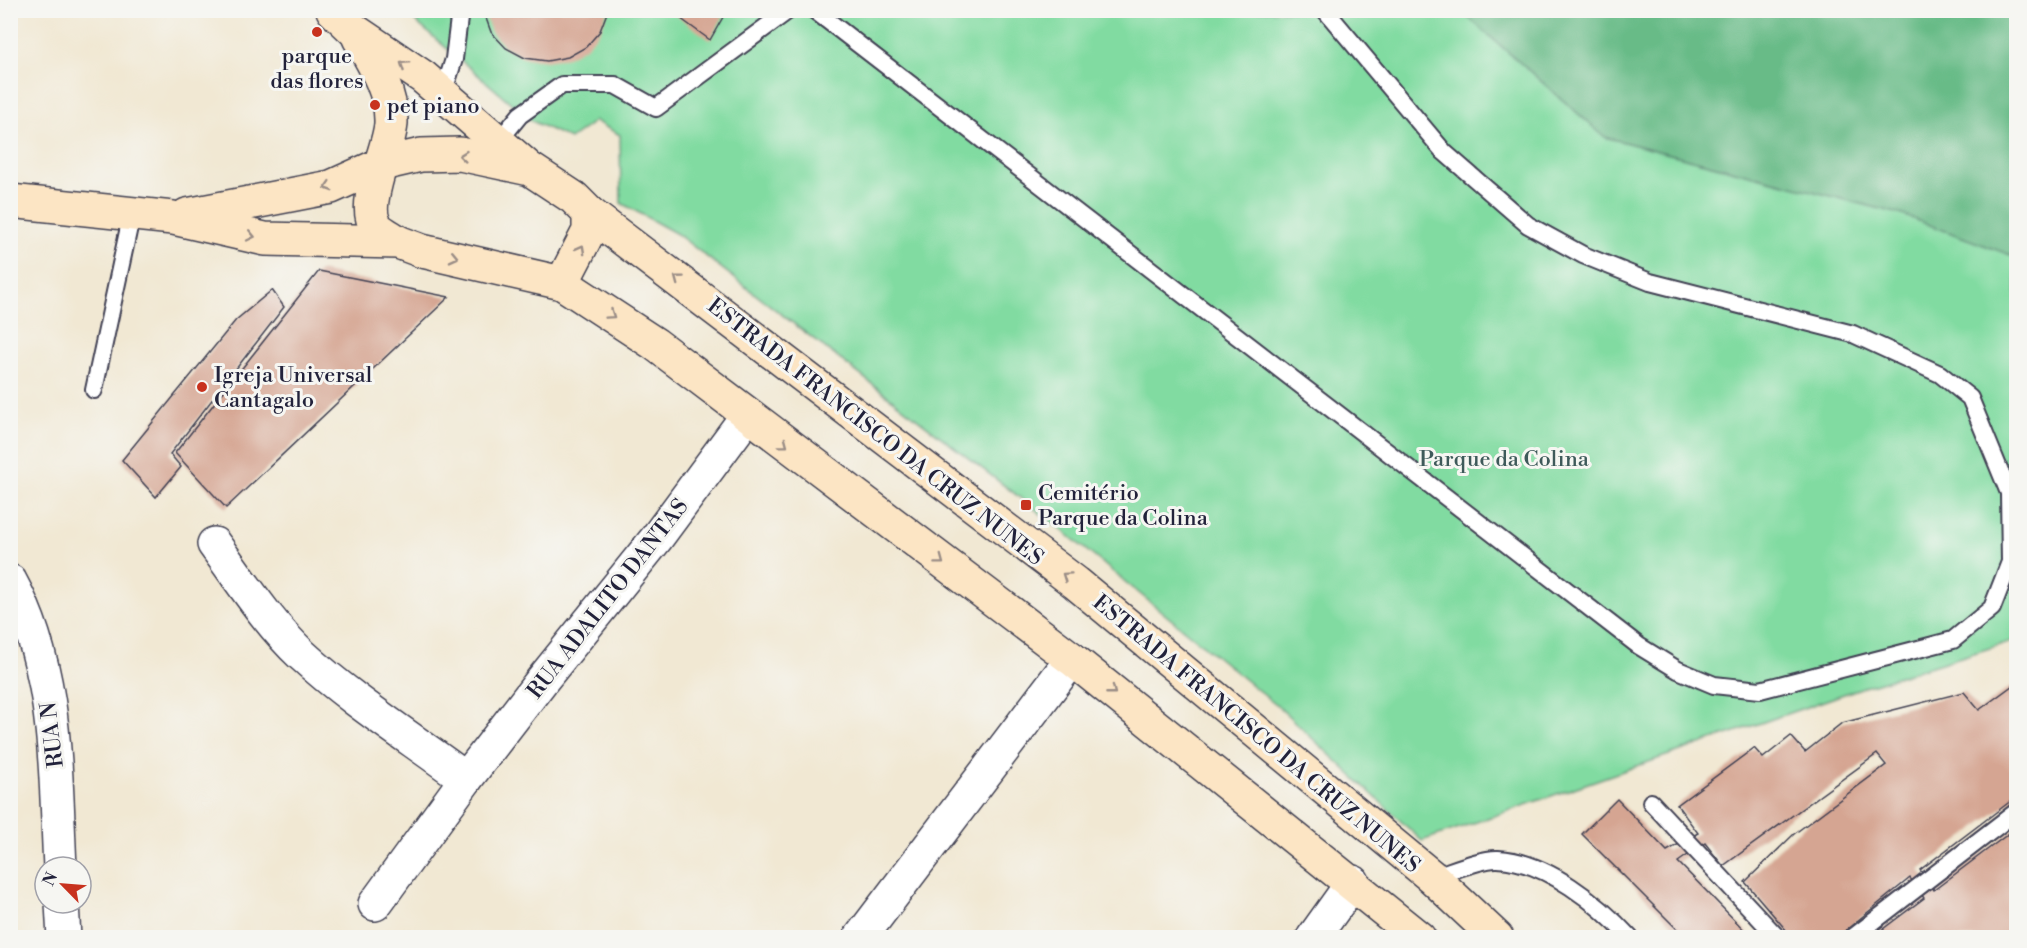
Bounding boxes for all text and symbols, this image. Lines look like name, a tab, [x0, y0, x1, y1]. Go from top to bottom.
marker: parque das flores	[310, 25, 324, 39]
place label: parque das flores	[270, 43, 364, 95]
one-way arrow	[400, 60, 410, 72]
place label: pet piano	[387, 93, 480, 120]
marker: pet piano	[368, 98, 382, 112]
one-way arrow	[459, 150, 468, 163]
one-way arrow	[323, 180, 334, 192]
one-way arrow	[245, 229, 255, 242]
one-way arrow	[574, 245, 585, 255]
one-way arrow	[449, 250, 459, 263]
one-way arrow	[674, 275, 685, 286]
street label: ESTRADA FRANCISCO DA CRUZ NUNES	[702, 293, 1048, 572]
one-way arrow	[604, 308, 615, 319]
place label: Igreja Universal Cantagalo	[214, 362, 373, 414]
marker: Igreja Universal Cantagalo	[195, 380, 209, 394]
one-way arrow	[778, 436, 789, 447]
park label: Parque da Colina	[1419, 446, 1590, 473]
place label: Cemitério Parque da Colina	[1038, 480, 1209, 532]
street label: RUA ADALITO DANTAS	[522, 494, 695, 704]
marker: Cemitério Parque da Colina	[1019, 498, 1033, 512]
one-way arrow	[933, 554, 944, 565]
one-way arrow	[1062, 572, 1073, 583]
street label: ESTRADA FRANCISCO DA CRUZ NUNES	[1087, 589, 1425, 879]
one-way arrow	[1105, 684, 1116, 695]
street label: RUA N	[35, 700, 70, 769]
north arrow	[33, 855, 93, 915]
text: N	[39, 869, 62, 889]

